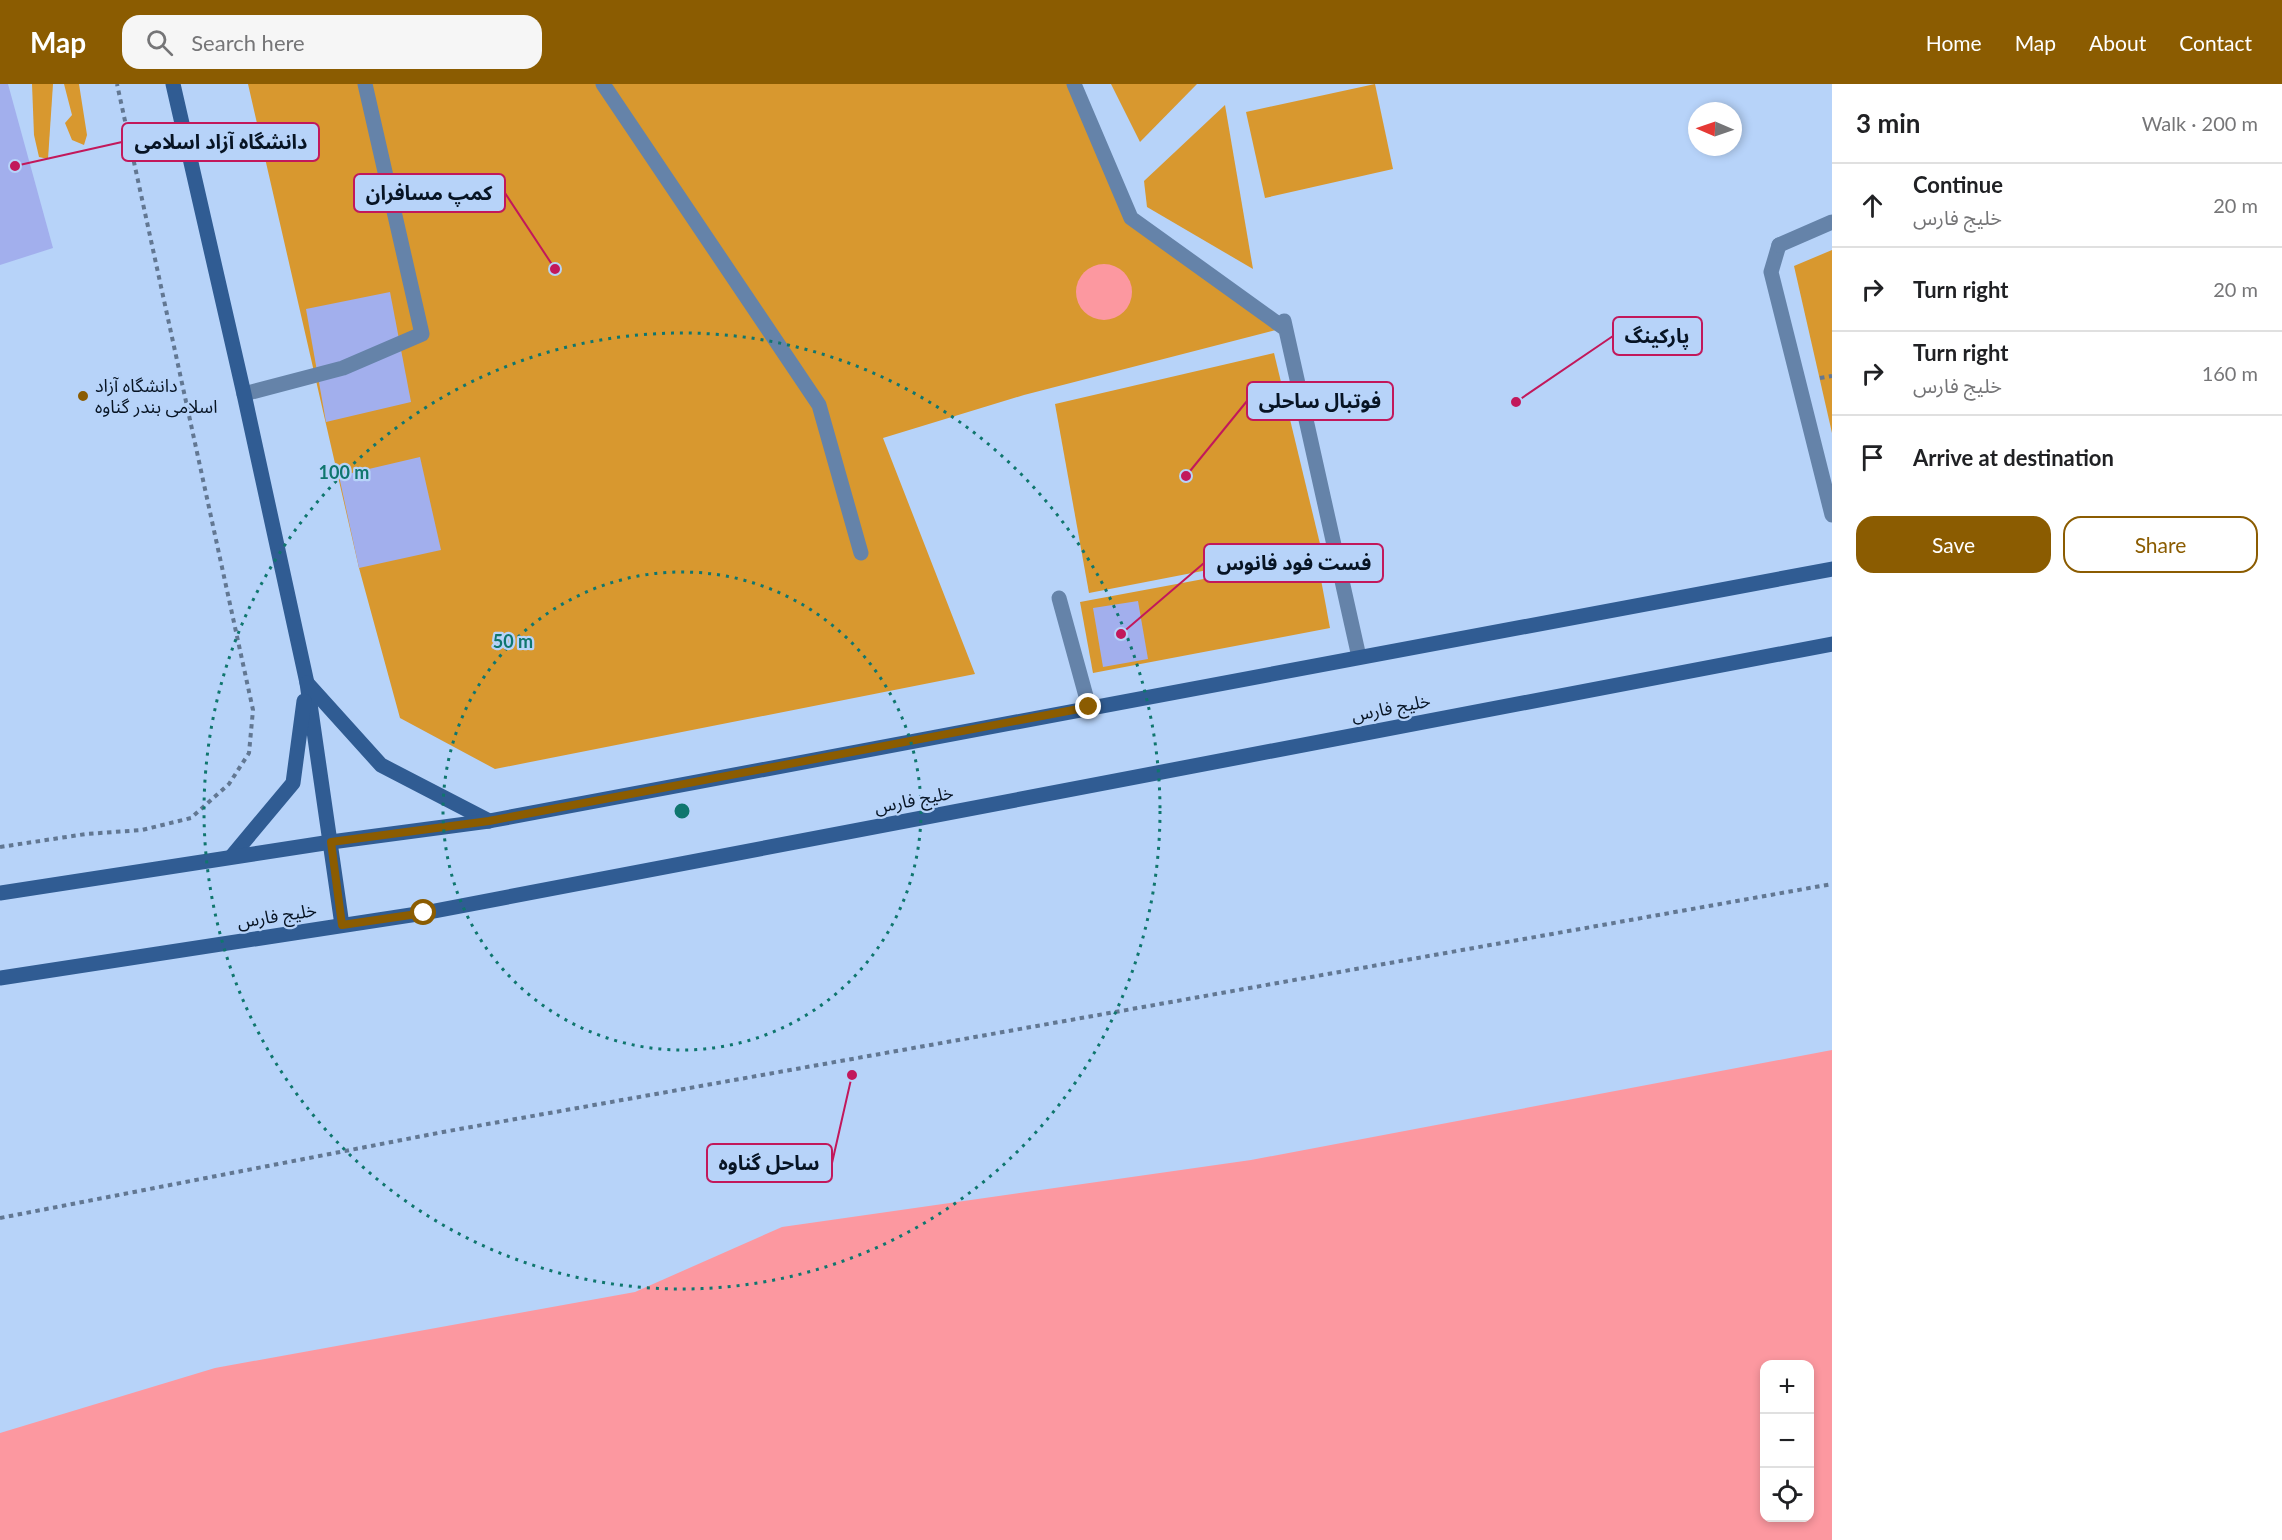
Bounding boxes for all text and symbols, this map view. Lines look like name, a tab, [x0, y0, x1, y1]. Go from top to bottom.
search box	[122, 15, 542, 69]
text: Map	[30, 25, 86, 59]
icon: search	[143, 26, 176, 59]
text: Search here	[191, 29, 305, 56]
text: Home	[1926, 30, 1982, 55]
text: Map	[2015, 30, 2056, 55]
text: About	[2089, 30, 2146, 55]
text: Contact	[2179, 30, 2252, 55]
north arrow	[1688, 102, 1742, 156]
text: 3 min	[1856, 107, 1920, 139]
text: Walk · 200 m	[2142, 111, 2258, 135]
callout: دانشگاه آزاد اسلامی	[122, 123, 319, 161]
text: دانشگاه آزاد اسلامی	[135, 129, 307, 154]
text: Continue	[1913, 171, 2003, 198]
callout: کمپ مسافران	[354, 174, 505, 212]
text: کمپ مسافران	[366, 180, 493, 207]
icon: ahead	[1856, 189, 1889, 222]
text: 20 m	[2213, 193, 2258, 217]
text: خلیج فارس	[1913, 205, 2002, 229]
icon: right	[1856, 273, 1889, 306]
text: Turn right	[1913, 276, 2008, 303]
text: 20 m	[2213, 277, 2258, 301]
callout: پارکینگ	[1613, 317, 1702, 355]
text: پارکینگ	[1625, 323, 1689, 350]
text: Turn right	[1913, 339, 2008, 366]
icon: right	[1856, 357, 1889, 390]
text: 160 m	[2202, 361, 2258, 385]
text: خلیج فارس	[1913, 373, 2002, 397]
place label: دانشگاه آزاد اسلامی بندر گناوه	[95, 374, 217, 418]
callout: فوتبال ساحلی	[1247, 382, 1393, 420]
text: فوتبال ساحلی	[1259, 388, 1381, 413]
marker: دانشگاه آزاد اسلامی بندر گناوه	[76, 389, 90, 403]
icon: arrive	[1856, 441, 1889, 474]
text: Arrive at destination	[1913, 444, 2114, 471]
text: 100 m	[319, 461, 369, 483]
button: Save	[1856, 516, 2051, 573]
button: Share	[2063, 516, 2258, 573]
callout: فست فود فانوس	[1204, 544, 1383, 582]
text: فست فود فانوس	[1217, 550, 1371, 575]
text: 50 m	[493, 630, 533, 652]
street label: خلیج فارس	[1349, 689, 1433, 728]
route end	[1075, 693, 1101, 719]
street label: خلیج فارس	[872, 781, 956, 820]
centre of rings	[672, 801, 692, 821]
street label: خلیج فارس	[236, 898, 319, 935]
route start	[410, 899, 436, 925]
callout: ساحل گناوه	[707, 1144, 832, 1182]
text: ساحل گناوه	[718, 1150, 820, 1175]
map controls	[1760, 1360, 1814, 1522]
button: +	[1760, 1360, 1814, 1414]
button: −	[1760, 1414, 1814, 1468]
button: locate	[1760, 1468, 1814, 1522]

